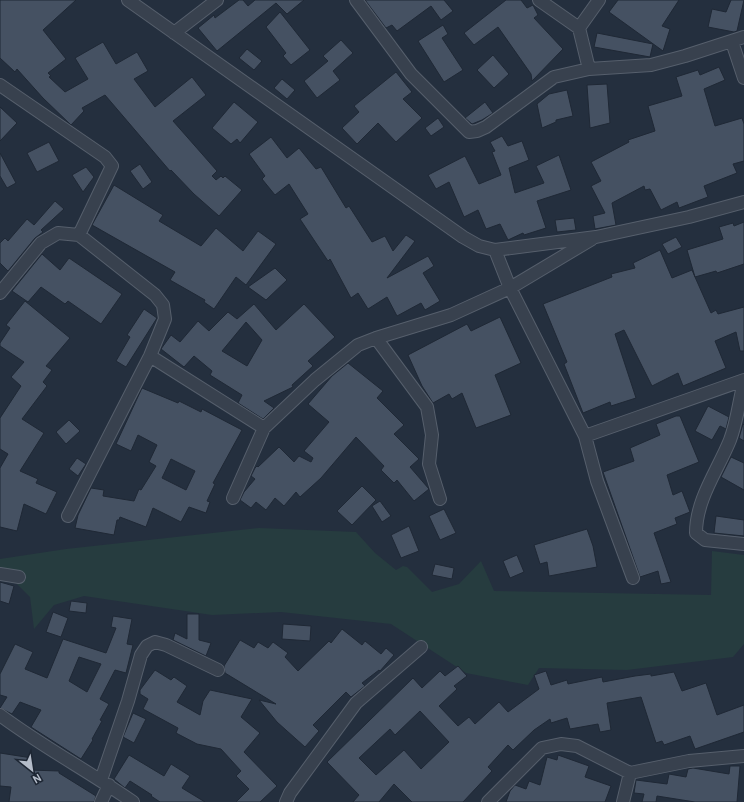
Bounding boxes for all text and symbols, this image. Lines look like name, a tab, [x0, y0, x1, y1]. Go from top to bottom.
north arrow	[12, 750, 52, 790]
text: N	[30, 770, 43, 786]

